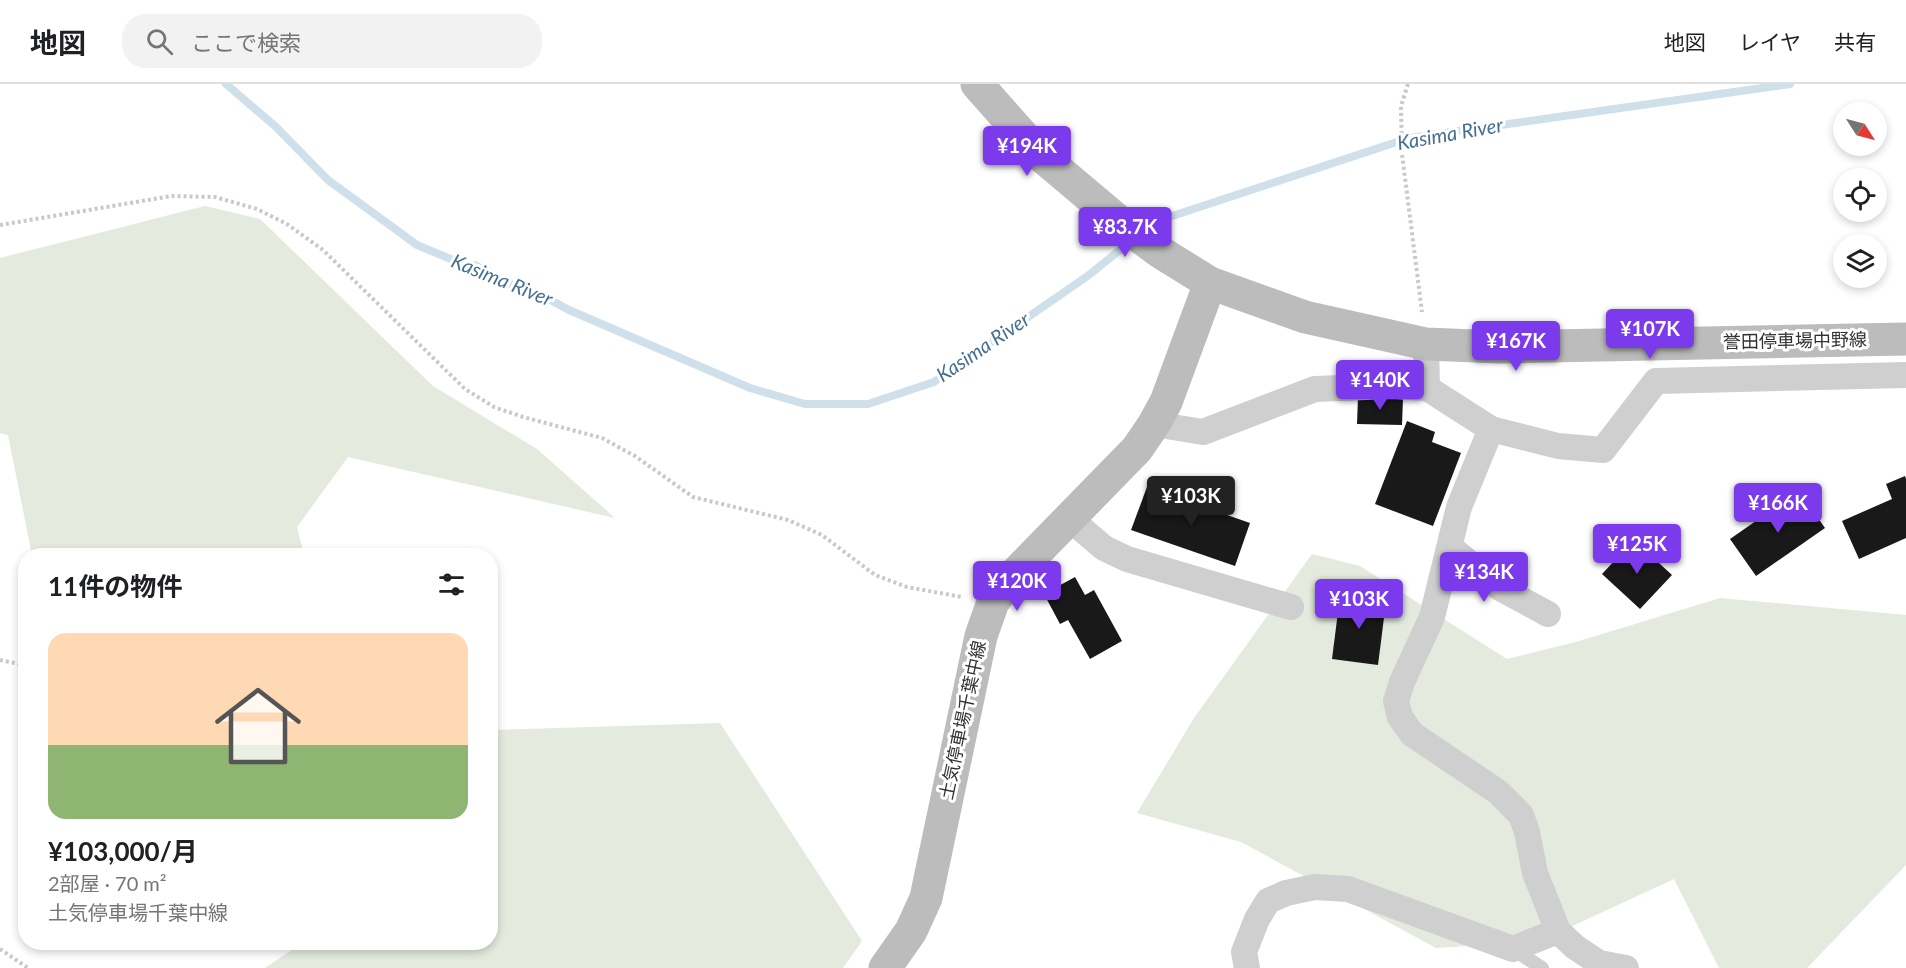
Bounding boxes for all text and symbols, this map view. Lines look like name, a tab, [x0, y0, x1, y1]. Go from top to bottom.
search box	[122, 14, 542, 68]
text: 地図	[30, 25, 86, 59]
icon: search	[143, 25, 176, 58]
text: ここで検索	[191, 29, 301, 56]
text: 地図	[1664, 29, 1706, 54]
text: レイヤ	[1739, 29, 1801, 54]
text: 共有	[1834, 29, 1876, 54]
north arrow	[1833, 102, 1887, 156]
map controls	[1833, 102, 1887, 288]
water label: Kasima River	[1395, 112, 1506, 154]
pin: ¥194K	[985, 126, 1069, 177]
text: ¥194K	[997, 133, 1057, 157]
button: locate	[1833, 168, 1887, 222]
pin: ¥83.7K	[1076, 207, 1174, 258]
text: ¥83.7K	[1093, 214, 1157, 238]
button: layers	[1833, 234, 1887, 288]
water label: Kasima River	[448, 248, 558, 311]
water label: Kasima River	[931, 306, 1035, 386]
pin: ¥107K	[1608, 309, 1692, 360]
text: ¥107K	[1620, 316, 1680, 340]
pin: ¥167K	[1474, 321, 1558, 372]
text: ¥167K	[1486, 328, 1546, 352]
street label: 誉田停車場中野線	[1723, 328, 1867, 352]
pin: ¥140K	[1338, 360, 1422, 411]
text: ¥140K	[1350, 367, 1410, 391]
pin: ¥103K	[1149, 476, 1233, 527]
text: ¥103K	[1161, 483, 1221, 507]
pin: ¥166K	[1736, 483, 1820, 534]
text: ¥166K	[1748, 490, 1808, 514]
pin: ¥125K	[1595, 524, 1679, 575]
text: ¥125K	[1607, 531, 1667, 555]
pin: ¥134K	[1442, 552, 1526, 603]
text: ¥134K	[1454, 559, 1514, 583]
pin: ¥120K	[975, 561, 1059, 612]
icon: filters	[435, 568, 468, 601]
text: ¥120K	[987, 568, 1047, 592]
text: 11件の物件	[48, 570, 182, 602]
pin: ¥103K	[1317, 579, 1401, 630]
text: ¥103K	[1329, 586, 1389, 610]
street label: 土気停車場千葉中線	[934, 638, 990, 801]
icon: home	[204, 672, 312, 780]
text: ¥103,000/月	[48, 835, 198, 867]
text: 2部屋 · 70 m²	[48, 871, 167, 895]
text: 土気停車場千葉中線	[48, 900, 228, 924]

